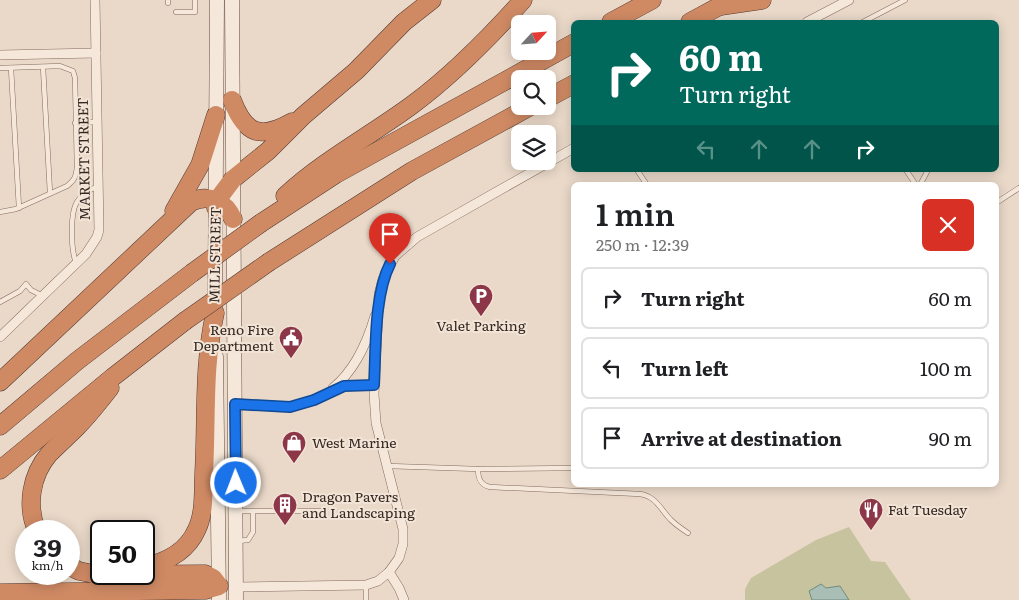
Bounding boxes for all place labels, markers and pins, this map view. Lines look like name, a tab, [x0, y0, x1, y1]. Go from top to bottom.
pin	[369, 213, 411, 264]
parking icon: Valet Parking	[468, 283, 494, 317]
place label: Valet Parking	[436, 315, 526, 335]
place label: Reno Fire Department	[193, 319, 274, 355]
public building icon: Reno Fire Department	[278, 325, 304, 359]
shop icon: West Marine	[281, 430, 307, 464]
place label: West Marine	[312, 432, 397, 452]
place label: Dragon Pavers and Landscaping	[302, 486, 415, 522]
building icon: Dragon Pavers and Landscaping	[272, 492, 298, 526]
restaurant icon: Fat Tuesday	[858, 497, 884, 531]
place label: Fat Tuesday	[888, 499, 968, 519]

